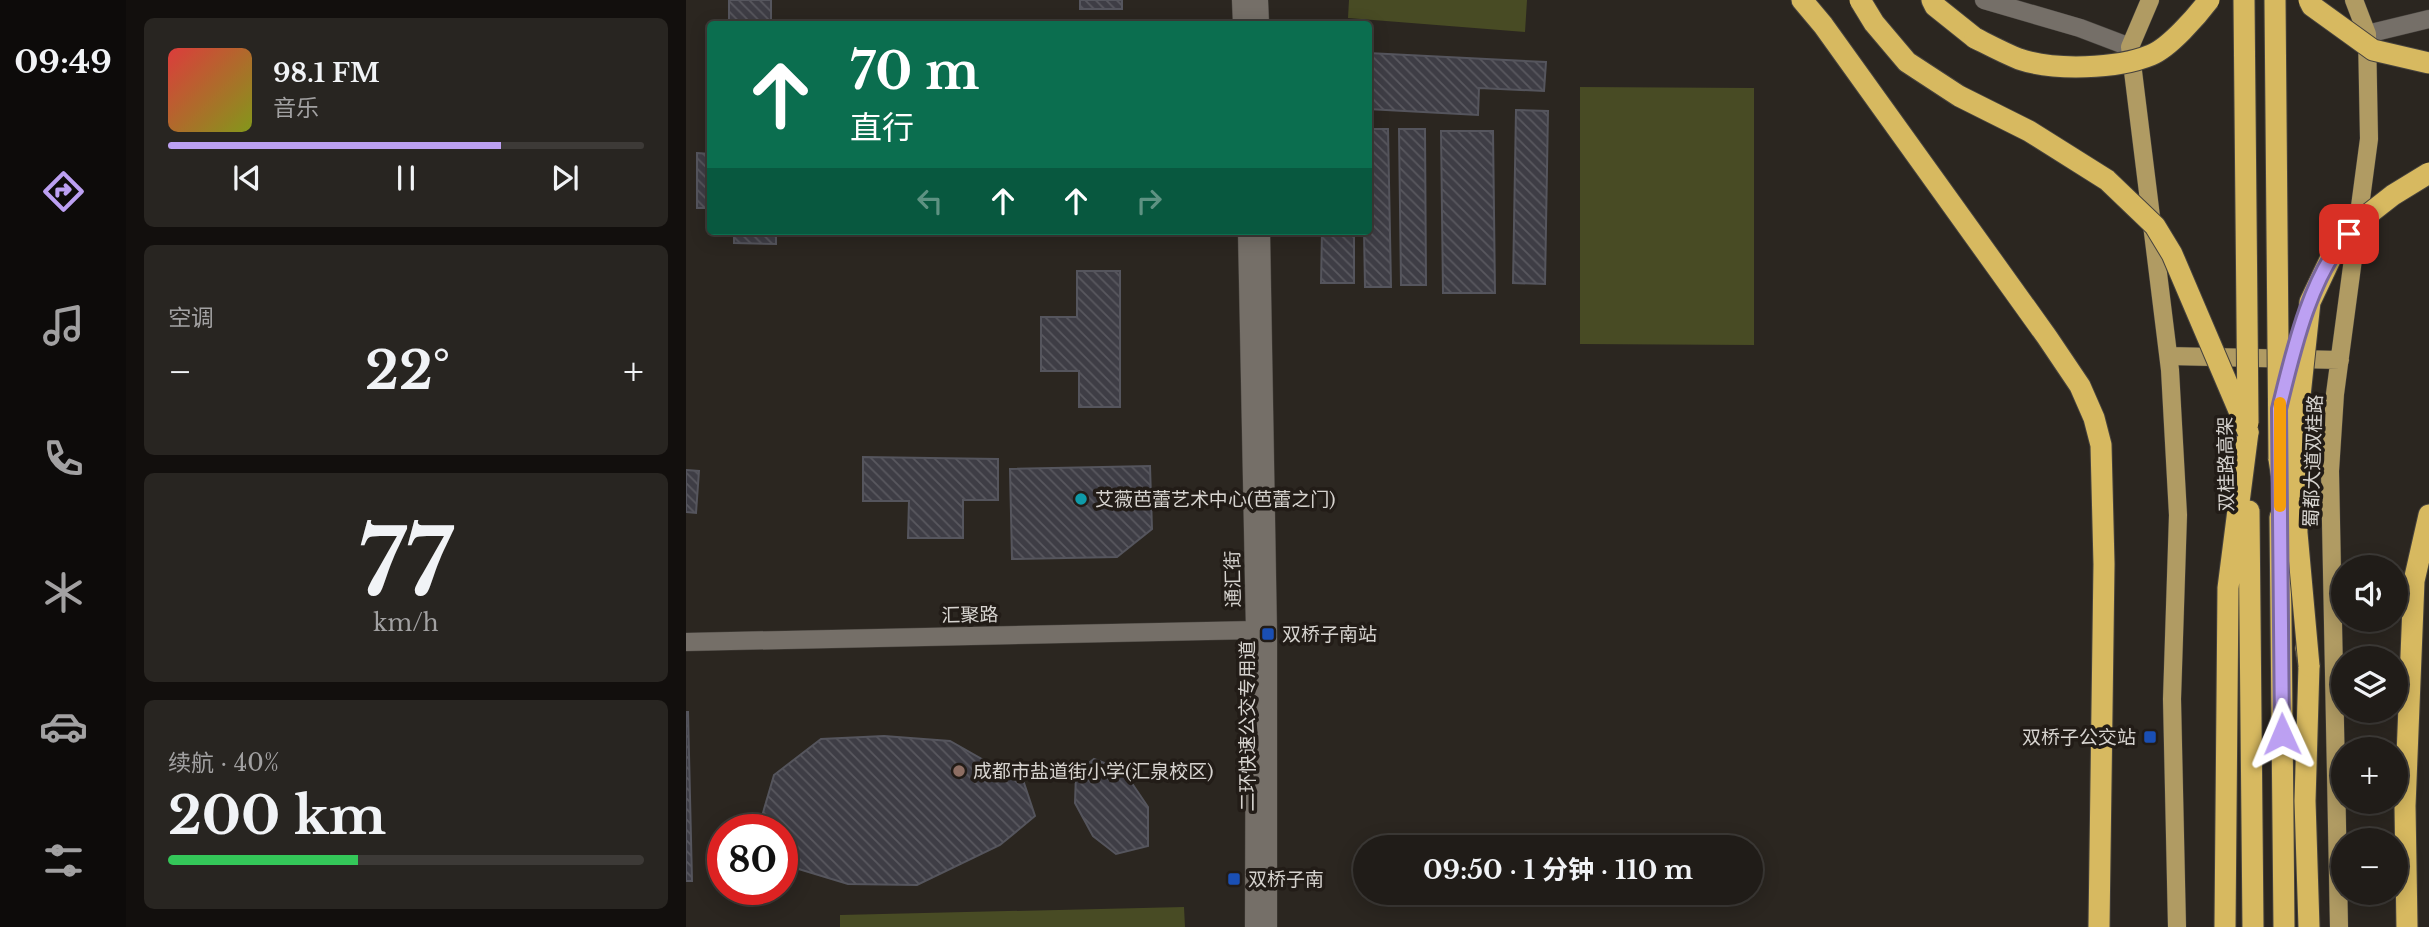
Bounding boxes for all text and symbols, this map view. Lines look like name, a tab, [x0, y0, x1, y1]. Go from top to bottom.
text: 70 m	[850, 41, 980, 102]
text: 09:49	[14, 42, 112, 82]
icon: ahead	[735, 49, 826, 140]
text: 98.1 FM	[273, 57, 380, 89]
text: 音乐	[273, 94, 319, 122]
text: 直行	[850, 108, 914, 148]
icon: previous	[228, 159, 266, 197]
icon: pause	[387, 159, 425, 197]
icon: next	[546, 159, 584, 197]
icon: directions	[39, 167, 88, 216]
icon: left	[911, 182, 949, 220]
icon: ahead	[984, 182, 1022, 220]
icon: ahead	[1057, 182, 1095, 220]
icon: right	[1130, 182, 1168, 220]
pin	[2319, 204, 2379, 264]
icon: arrive	[2330, 215, 2368, 253]
icon: music	[39, 301, 88, 350]
text: 空调	[168, 304, 214, 332]
text: 22°	[365, 339, 450, 403]
text: −	[168, 348, 192, 395]
text: +	[623, 348, 644, 395]
street label: 蜀都大道双桂路	[2299, 394, 2327, 528]
street label: 双桂路高架	[2214, 416, 2238, 512]
icon: phone	[39, 434, 88, 483]
place label: 艾薇芭蕾艺术中心(芭蕾之门)	[1095, 488, 1336, 511]
marker: 艾薇芭蕾艺术中心(芭蕾之门)	[1073, 491, 1089, 507]
text: 77	[359, 507, 453, 620]
street label: 通汇街	[1221, 550, 1245, 608]
map controls	[2331, 555, 2408, 905]
button: sound	[2331, 555, 2408, 632]
icon: climate	[39, 568, 88, 617]
street label: 汇聚路	[941, 603, 999, 627]
text: km/h	[373, 609, 439, 637]
place label: 双桥子南站	[1282, 623, 1377, 646]
marker: 双桥子南站	[1260, 626, 1276, 642]
street label: 二环快速公交专用道	[1236, 640, 1259, 812]
button: layers	[2331, 646, 2408, 723]
position arrow	[2245, 697, 2319, 771]
icon: car	[39, 702, 88, 751]
place label: 双桥子公交站	[2022, 726, 2136, 749]
marker: 双桥子公交站	[2142, 729, 2158, 745]
button: +	[2331, 737, 2408, 814]
text: 续航 · 40%	[168, 749, 279, 777]
place label: 成都市盐道街小学(汇泉校区)	[973, 760, 1214, 783]
marker: 成都市盐道街小学(汇泉校区)	[951, 763, 967, 779]
text: 200 km	[168, 784, 386, 848]
speed limit sign: 80	[707, 814, 798, 905]
button: −	[2331, 828, 2408, 905]
icon: filters	[39, 836, 88, 885]
text: 09:50 · 1 分钟 · 110 m	[1423, 854, 1693, 886]
place label: 双桥子南	[1248, 868, 1324, 891]
marker: 双桥子南	[1226, 871, 1242, 887]

